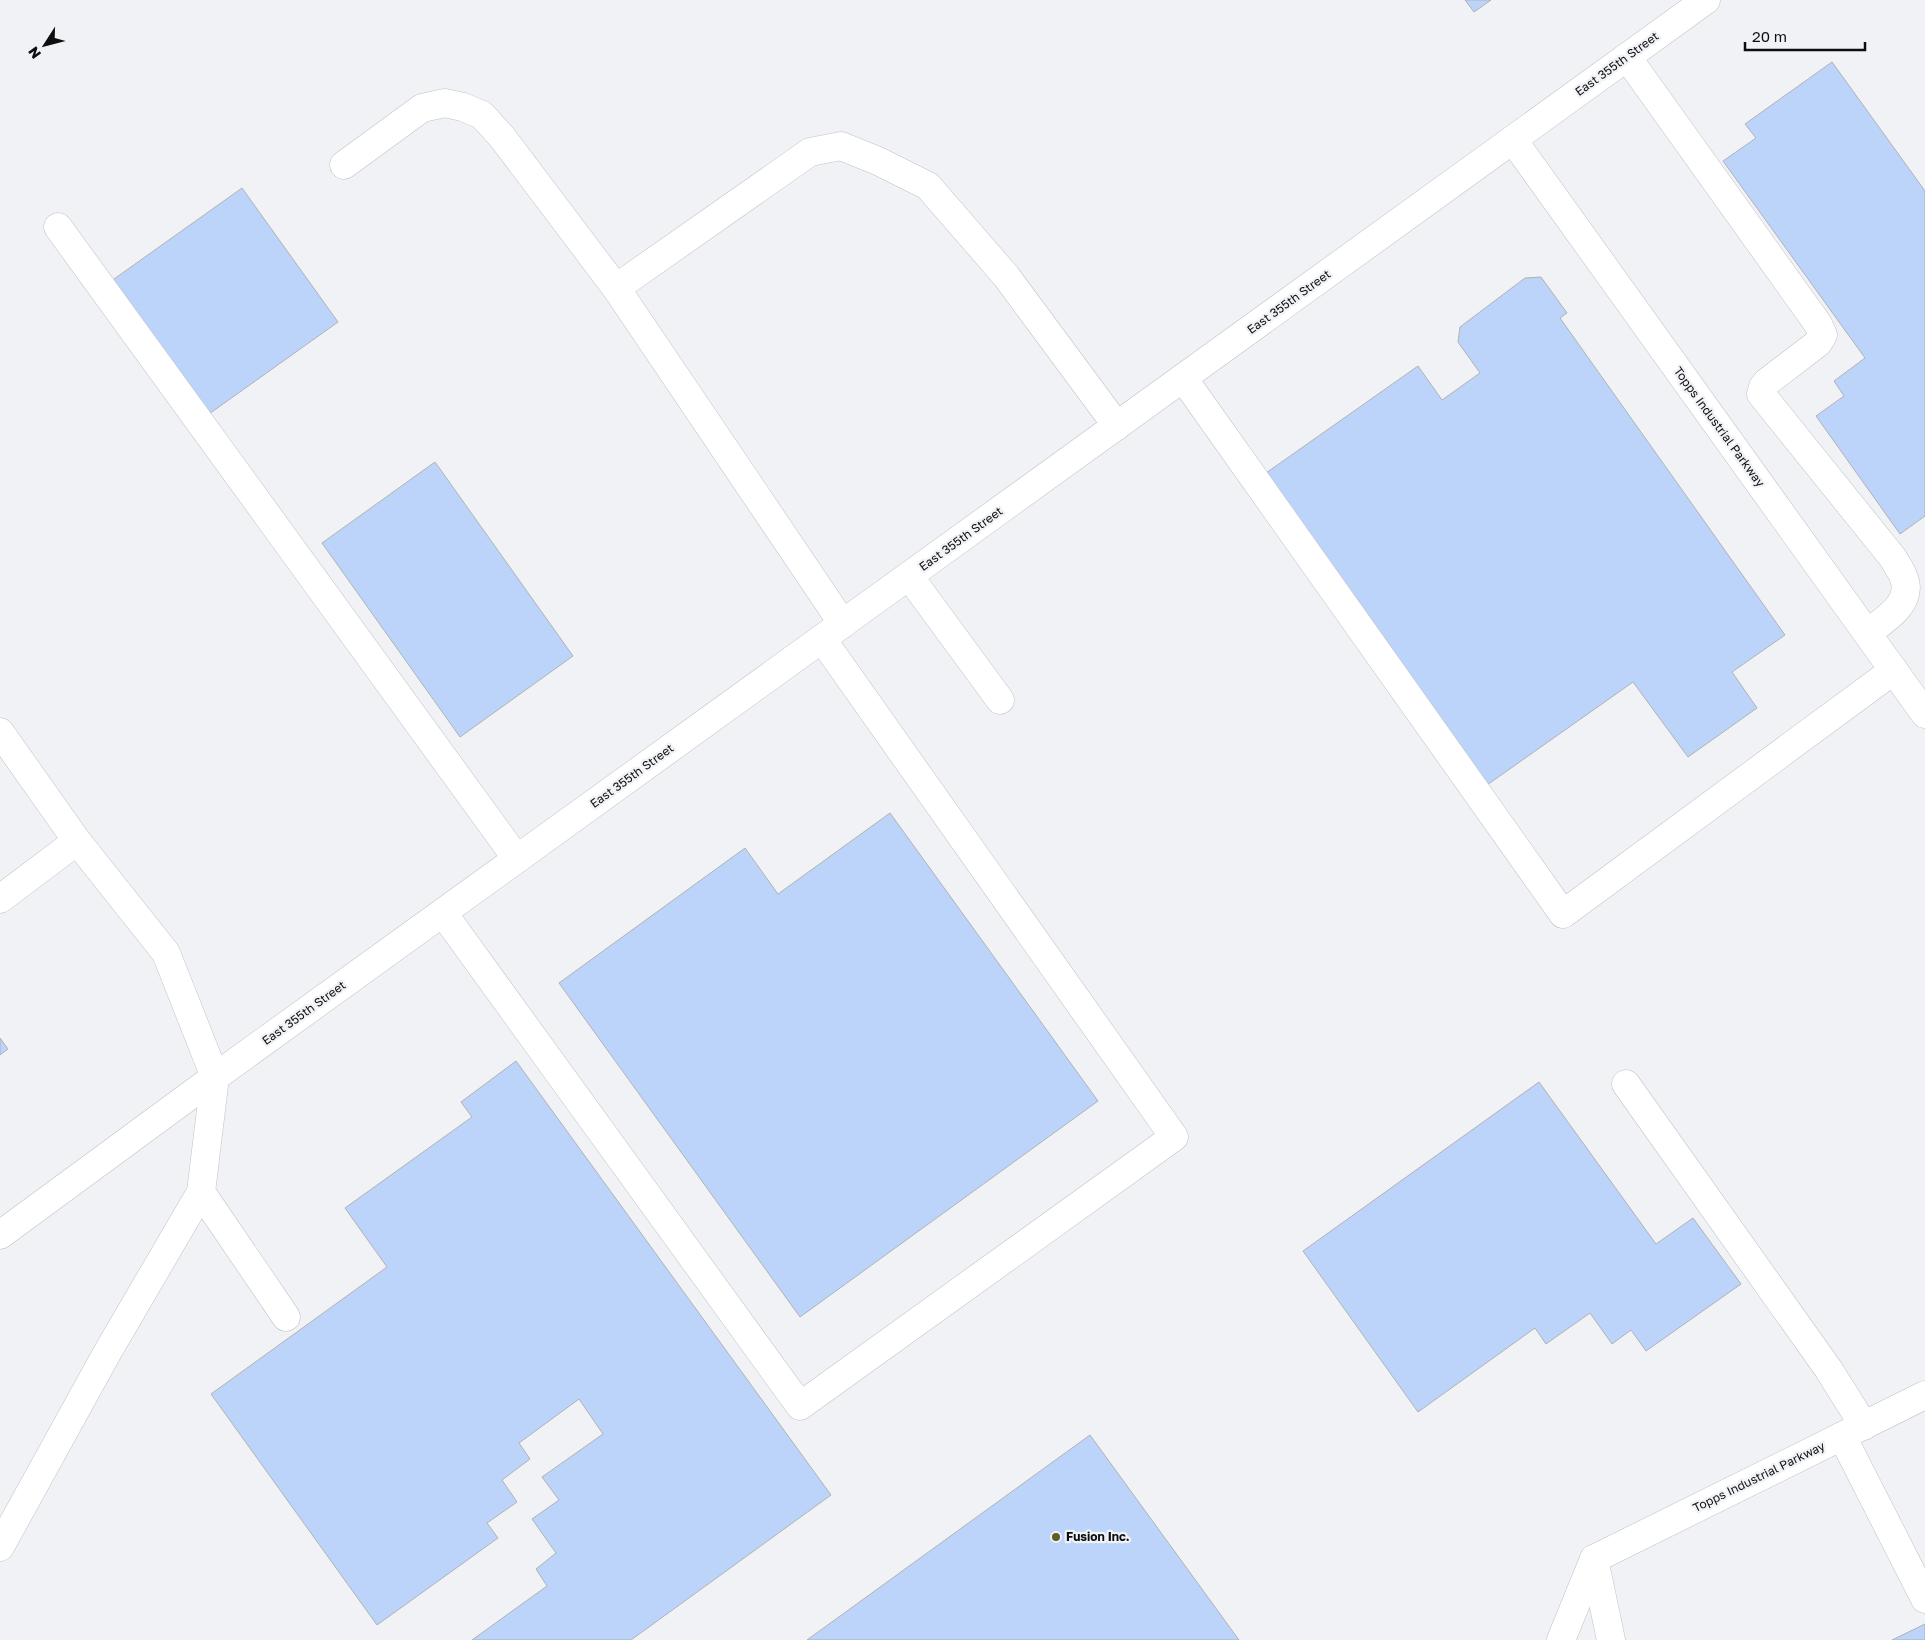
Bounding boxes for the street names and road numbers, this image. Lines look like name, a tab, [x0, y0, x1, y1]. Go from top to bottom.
street label: East 355th Street	[1572, 28, 1662, 99]
street label: East 355th Street	[1244, 266, 1334, 337]
street label: Topps Industrial Parkway	[1671, 364, 1768, 490]
street label: East 355th Street	[916, 503, 1006, 574]
street label: East 355th Street	[587, 740, 677, 811]
street label: East 355th Street	[259, 977, 349, 1048]
street label: Topps Industrial Parkway	[1690, 1438, 1827, 1515]

